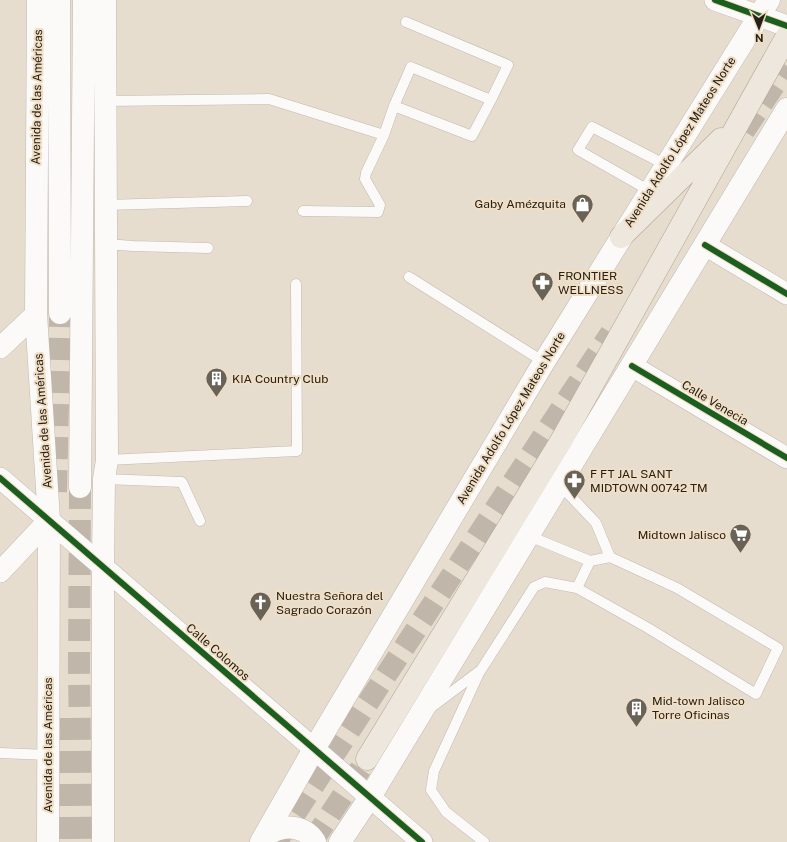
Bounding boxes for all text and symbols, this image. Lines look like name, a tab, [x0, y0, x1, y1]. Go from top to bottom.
north arrow	[739, 8, 779, 48]
street label: Avenida de las Américas	[29, 29, 45, 165]
text: N	[755, 32, 764, 44]
street label: Avenida Adolfo López Mateos Norte	[621, 54, 739, 230]
shop icon: Gaby Amézquita	[569, 191, 595, 224]
place label: Gaby Amézquita	[474, 197, 566, 211]
place label: FRONTIER WELLNESS	[558, 269, 624, 297]
pharmacy icon: FRONTIER WELLNESS	[530, 270, 556, 303]
street label: Avenida Adolfo López Mateos Norte	[454, 329, 568, 507]
street label: Avenida de las Américas	[31, 353, 55, 489]
building icon: KIA Country Club	[203, 366, 229, 399]
place label: KIA Country Club	[232, 372, 328, 386]
street label: Calle Venecia	[679, 378, 751, 428]
place label: F FT JAL SANT MIDTOWN 00742 TM	[590, 467, 708, 495]
pharmacy icon: F FT JAL SANT MIDTOWN 00742 TM	[561, 468, 587, 501]
supermarket icon: Midtown Jalisco	[728, 522, 754, 555]
place label: Midtown Jalisco	[638, 528, 726, 542]
place label: Nuestra Señora del Sagrado Corazón	[276, 589, 384, 617]
church icon: Nuestra Señora del Sagrado Corazón	[247, 590, 273, 623]
street label: Calle Colomos	[183, 621, 253, 683]
street label: Avenida de las Américas	[41, 677, 55, 813]
place label: Mid-town Jalisco Torre Oficinas	[652, 694, 745, 722]
building icon: Mid-town Jalisco Torre Oficinas	[623, 695, 649, 728]

